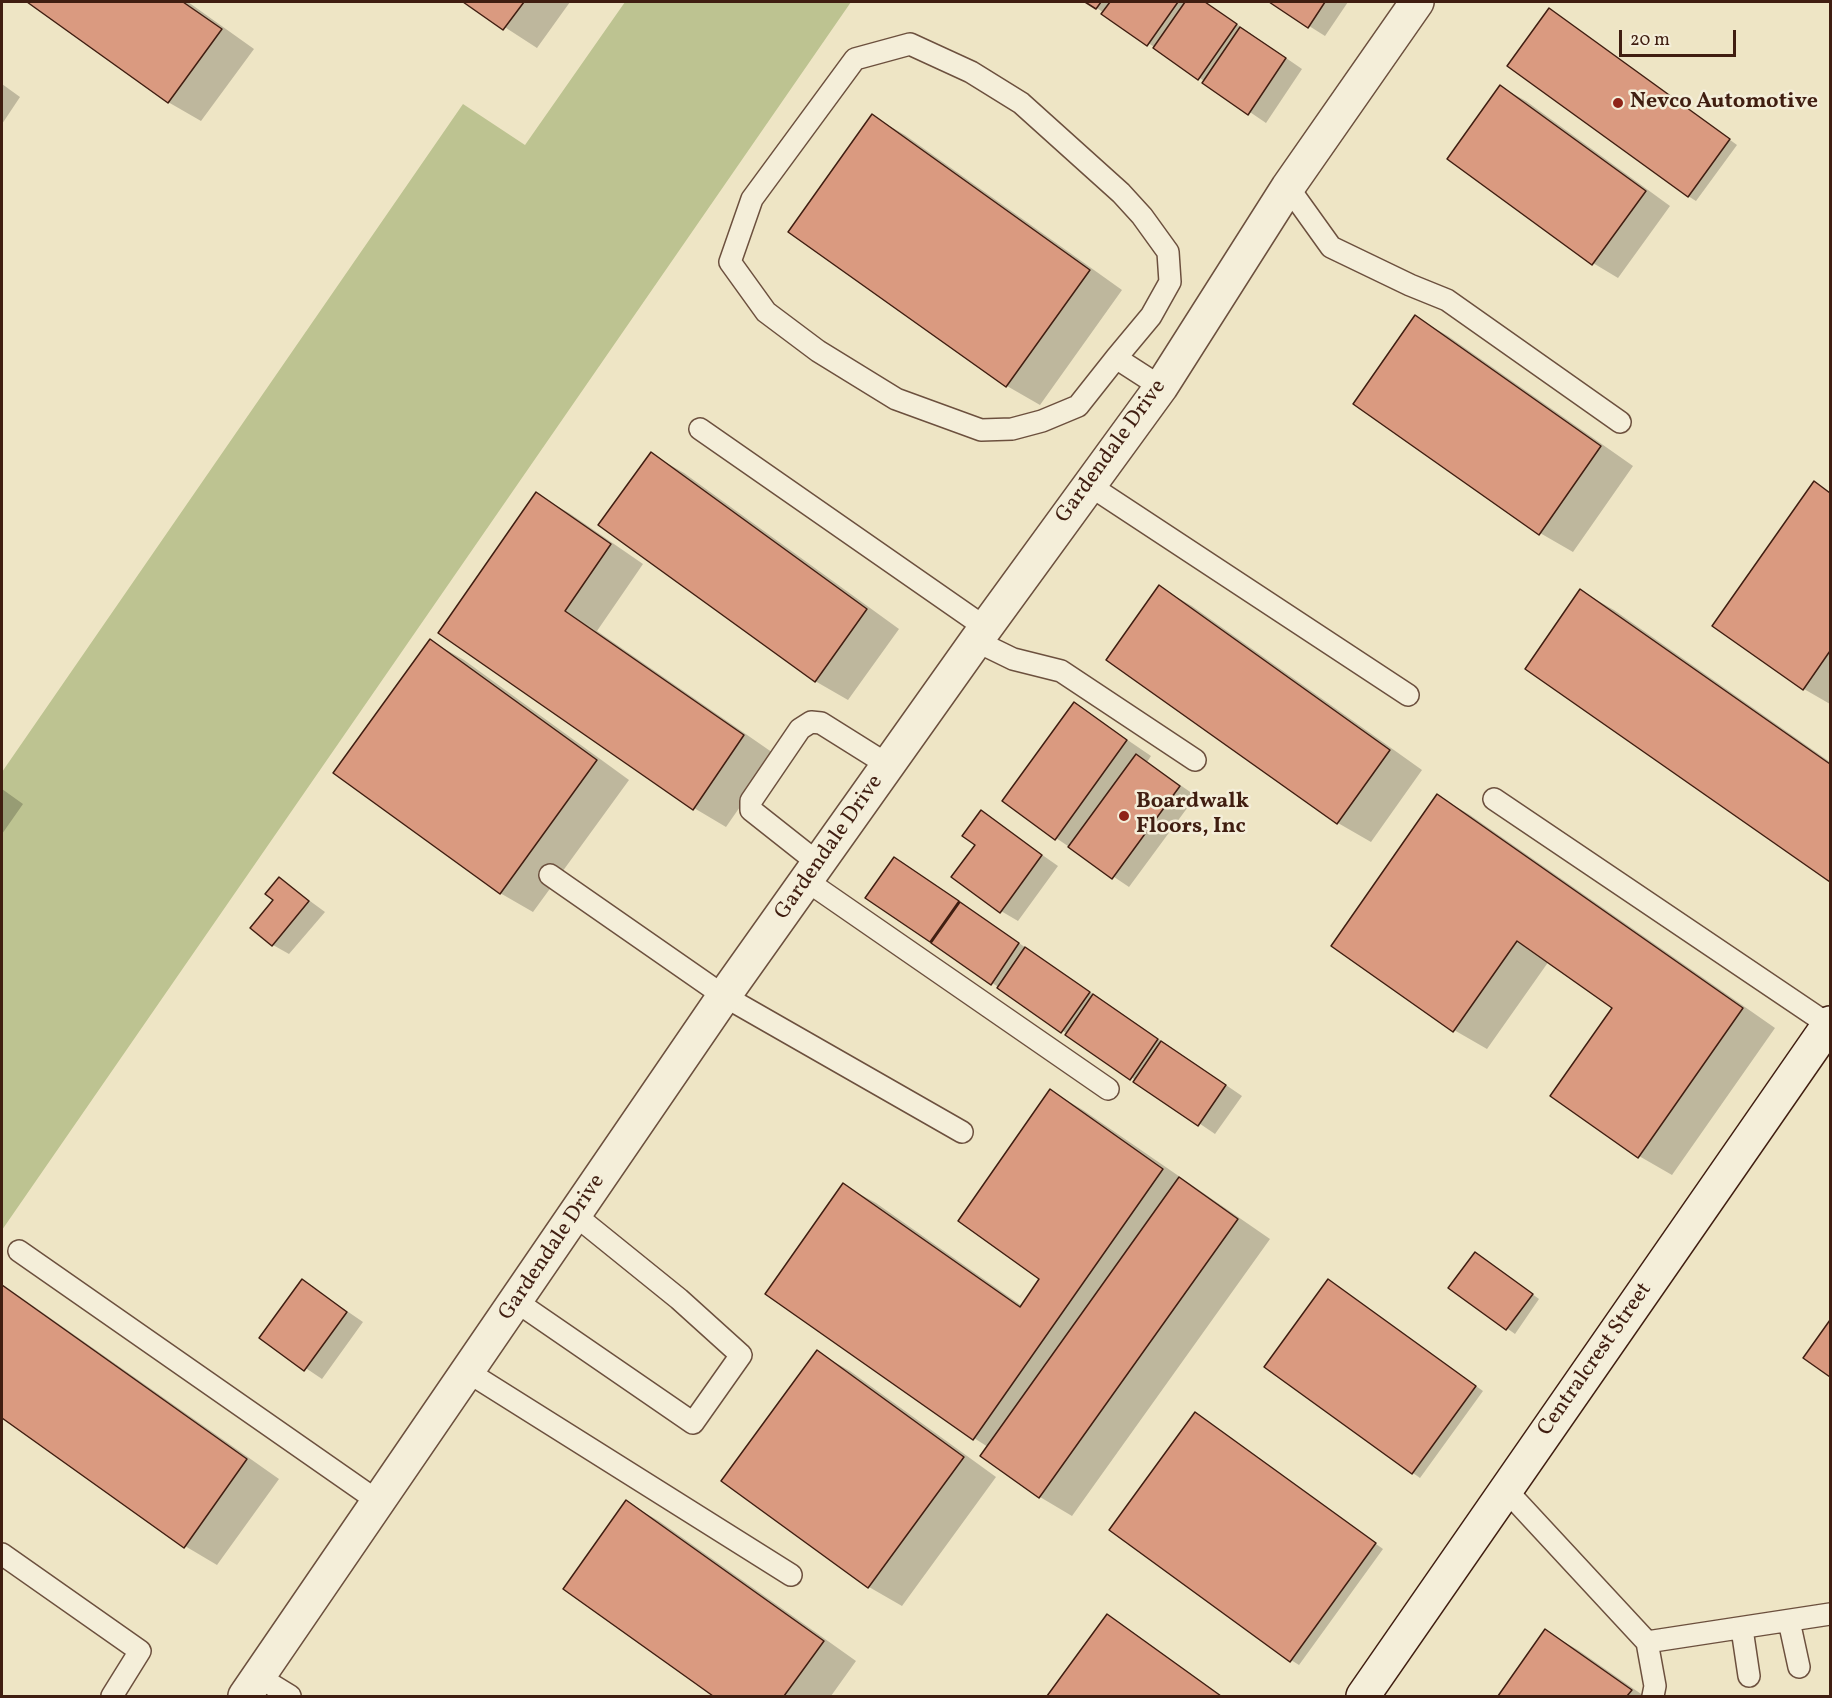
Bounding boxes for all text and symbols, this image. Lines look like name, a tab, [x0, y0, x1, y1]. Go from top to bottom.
scale bar	[1622, 18, 1739, 56]
text: 20 m	[1630, 28, 1670, 53]
place label: Nevco Automotive	[1630, 90, 1818, 116]
marker: Nevco Automotive	[1611, 96, 1625, 110]
street label: Gardendale Drive	[1051, 375, 1173, 529]
street label: Gardendale Drive	[770, 771, 890, 925]
place label: Boardwalk Floors, Inc	[1136, 790, 1249, 842]
marker: Boardwalk Floors, Inc	[1117, 809, 1131, 823]
street label: Gardendale Drive	[494, 1170, 612, 1326]
street label: Centralcrest Street	[1533, 1278, 1659, 1442]

